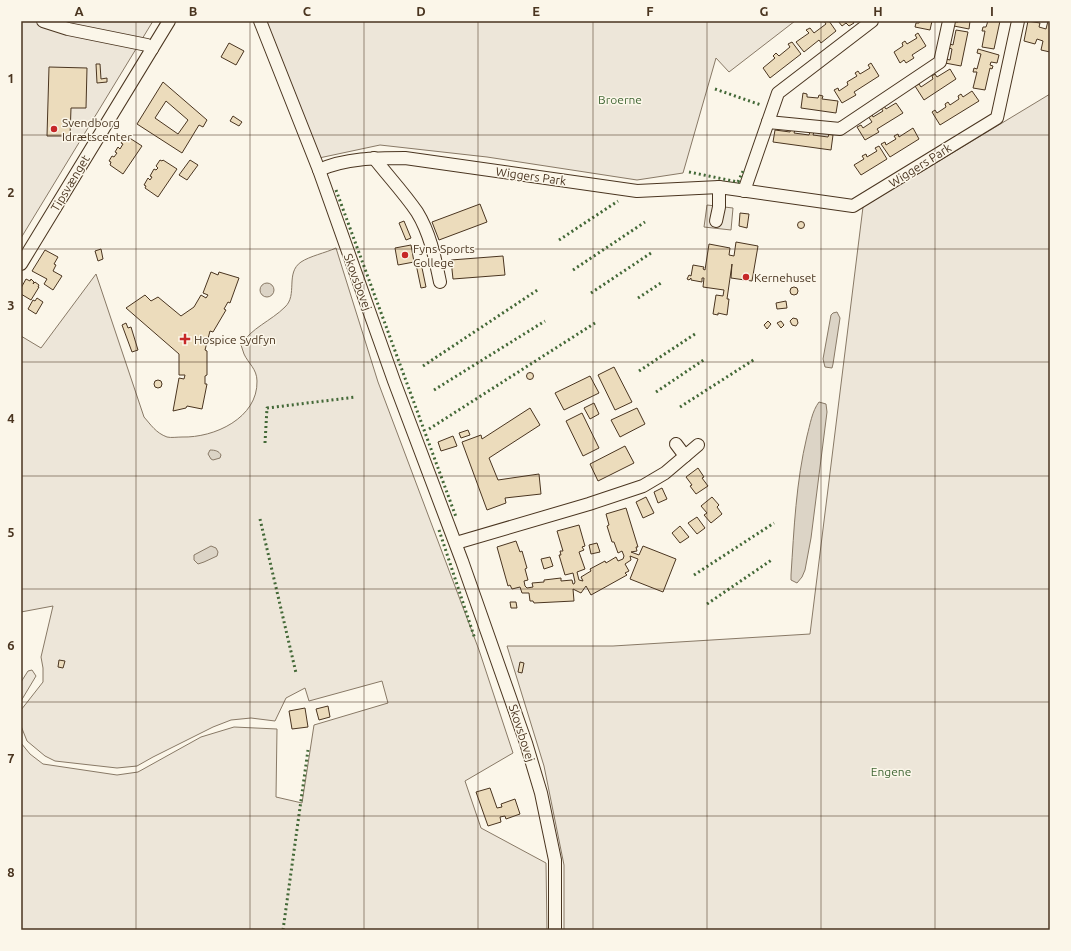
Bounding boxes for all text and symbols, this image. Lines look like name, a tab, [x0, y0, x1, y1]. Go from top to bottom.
text: A	[74, 4, 84, 18]
text: B	[189, 4, 198, 18]
text: C	[303, 4, 312, 18]
text: D	[416, 4, 426, 18]
text: E	[532, 4, 540, 18]
text: F	[646, 4, 654, 18]
text: G	[760, 4, 769, 18]
text: H	[873, 4, 883, 18]
text: I	[990, 4, 994, 18]
text: 1	[7, 71, 15, 85]
park label: Broerne	[598, 93, 642, 106]
place label: Svendborg Idrætscenter	[62, 116, 132, 143]
marker: Svendborg Idrætscenter	[49, 124, 59, 134]
street label: Wiggers Park	[886, 141, 954, 189]
street label: Tipsvænget	[48, 152, 92, 213]
street label: Wiggers Park	[495, 165, 567, 187]
text: 2	[7, 185, 15, 199]
place label: Fyns Sports College	[413, 242, 475, 269]
marker: Fyns Sports College	[400, 250, 410, 260]
street label: Skovsbovej	[342, 252, 374, 312]
place label: Kernehuset	[754, 271, 816, 284]
marker: Kernehuset	[741, 272, 751, 282]
text: 3	[7, 298, 15, 312]
marker: Hospice Sydfyn	[179, 333, 191, 345]
place label: Hospice Sydfyn	[194, 333, 276, 346]
text: 4	[7, 411, 15, 425]
text: 5	[7, 525, 15, 539]
text: 6	[7, 638, 15, 652]
street label: Skovsbovej	[507, 703, 537, 763]
text: 7	[7, 751, 15, 765]
park label: Engene	[871, 765, 911, 778]
text: 8	[7, 865, 15, 879]

